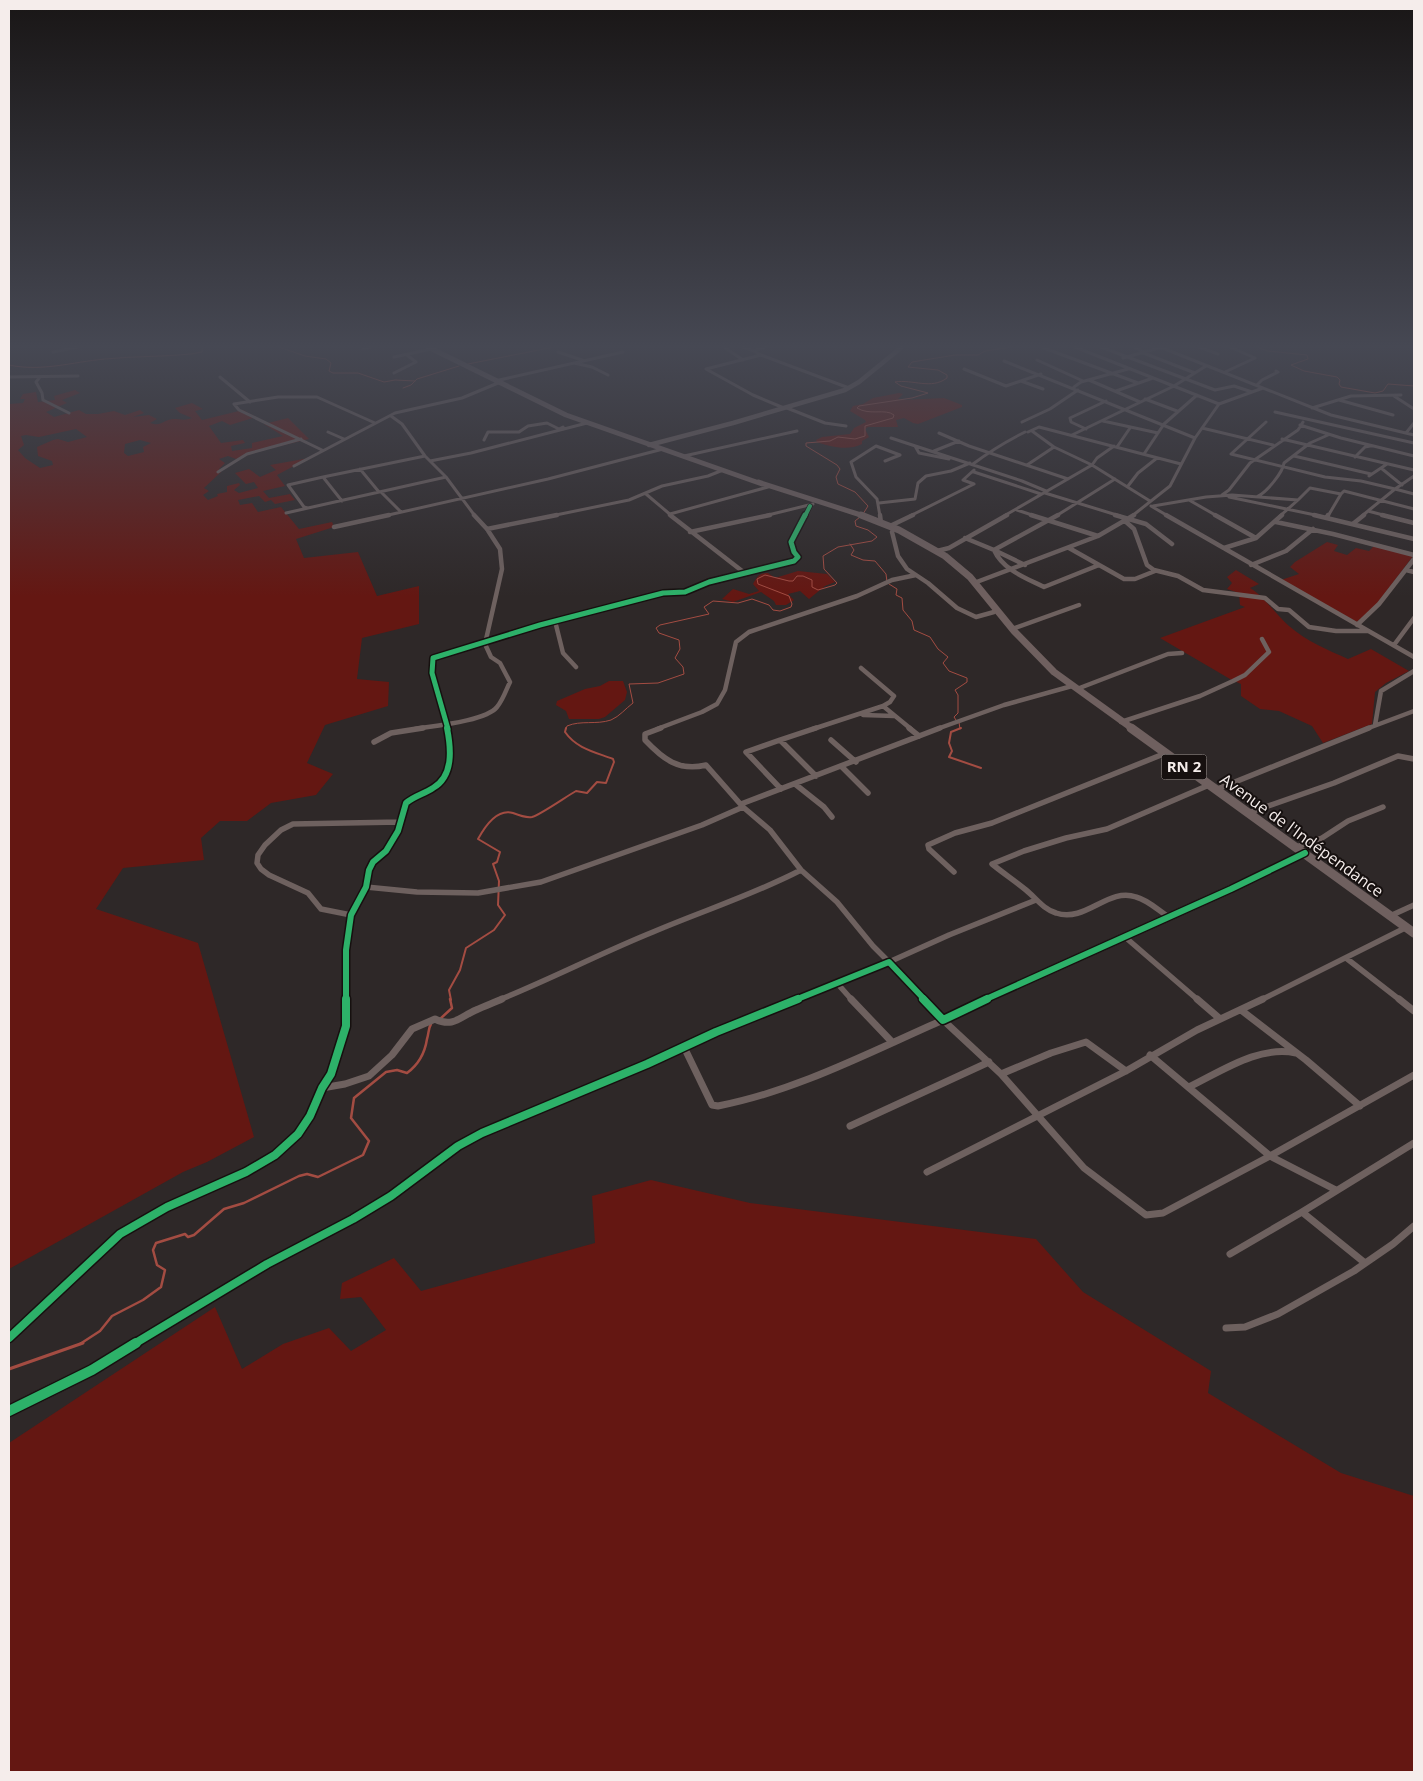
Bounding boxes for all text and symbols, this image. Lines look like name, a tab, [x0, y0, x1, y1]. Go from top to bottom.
road number: RN 2	[1162, 754, 1206, 780]
street label: Avenue de l'Indépendance	[1216, 768, 1388, 902]

